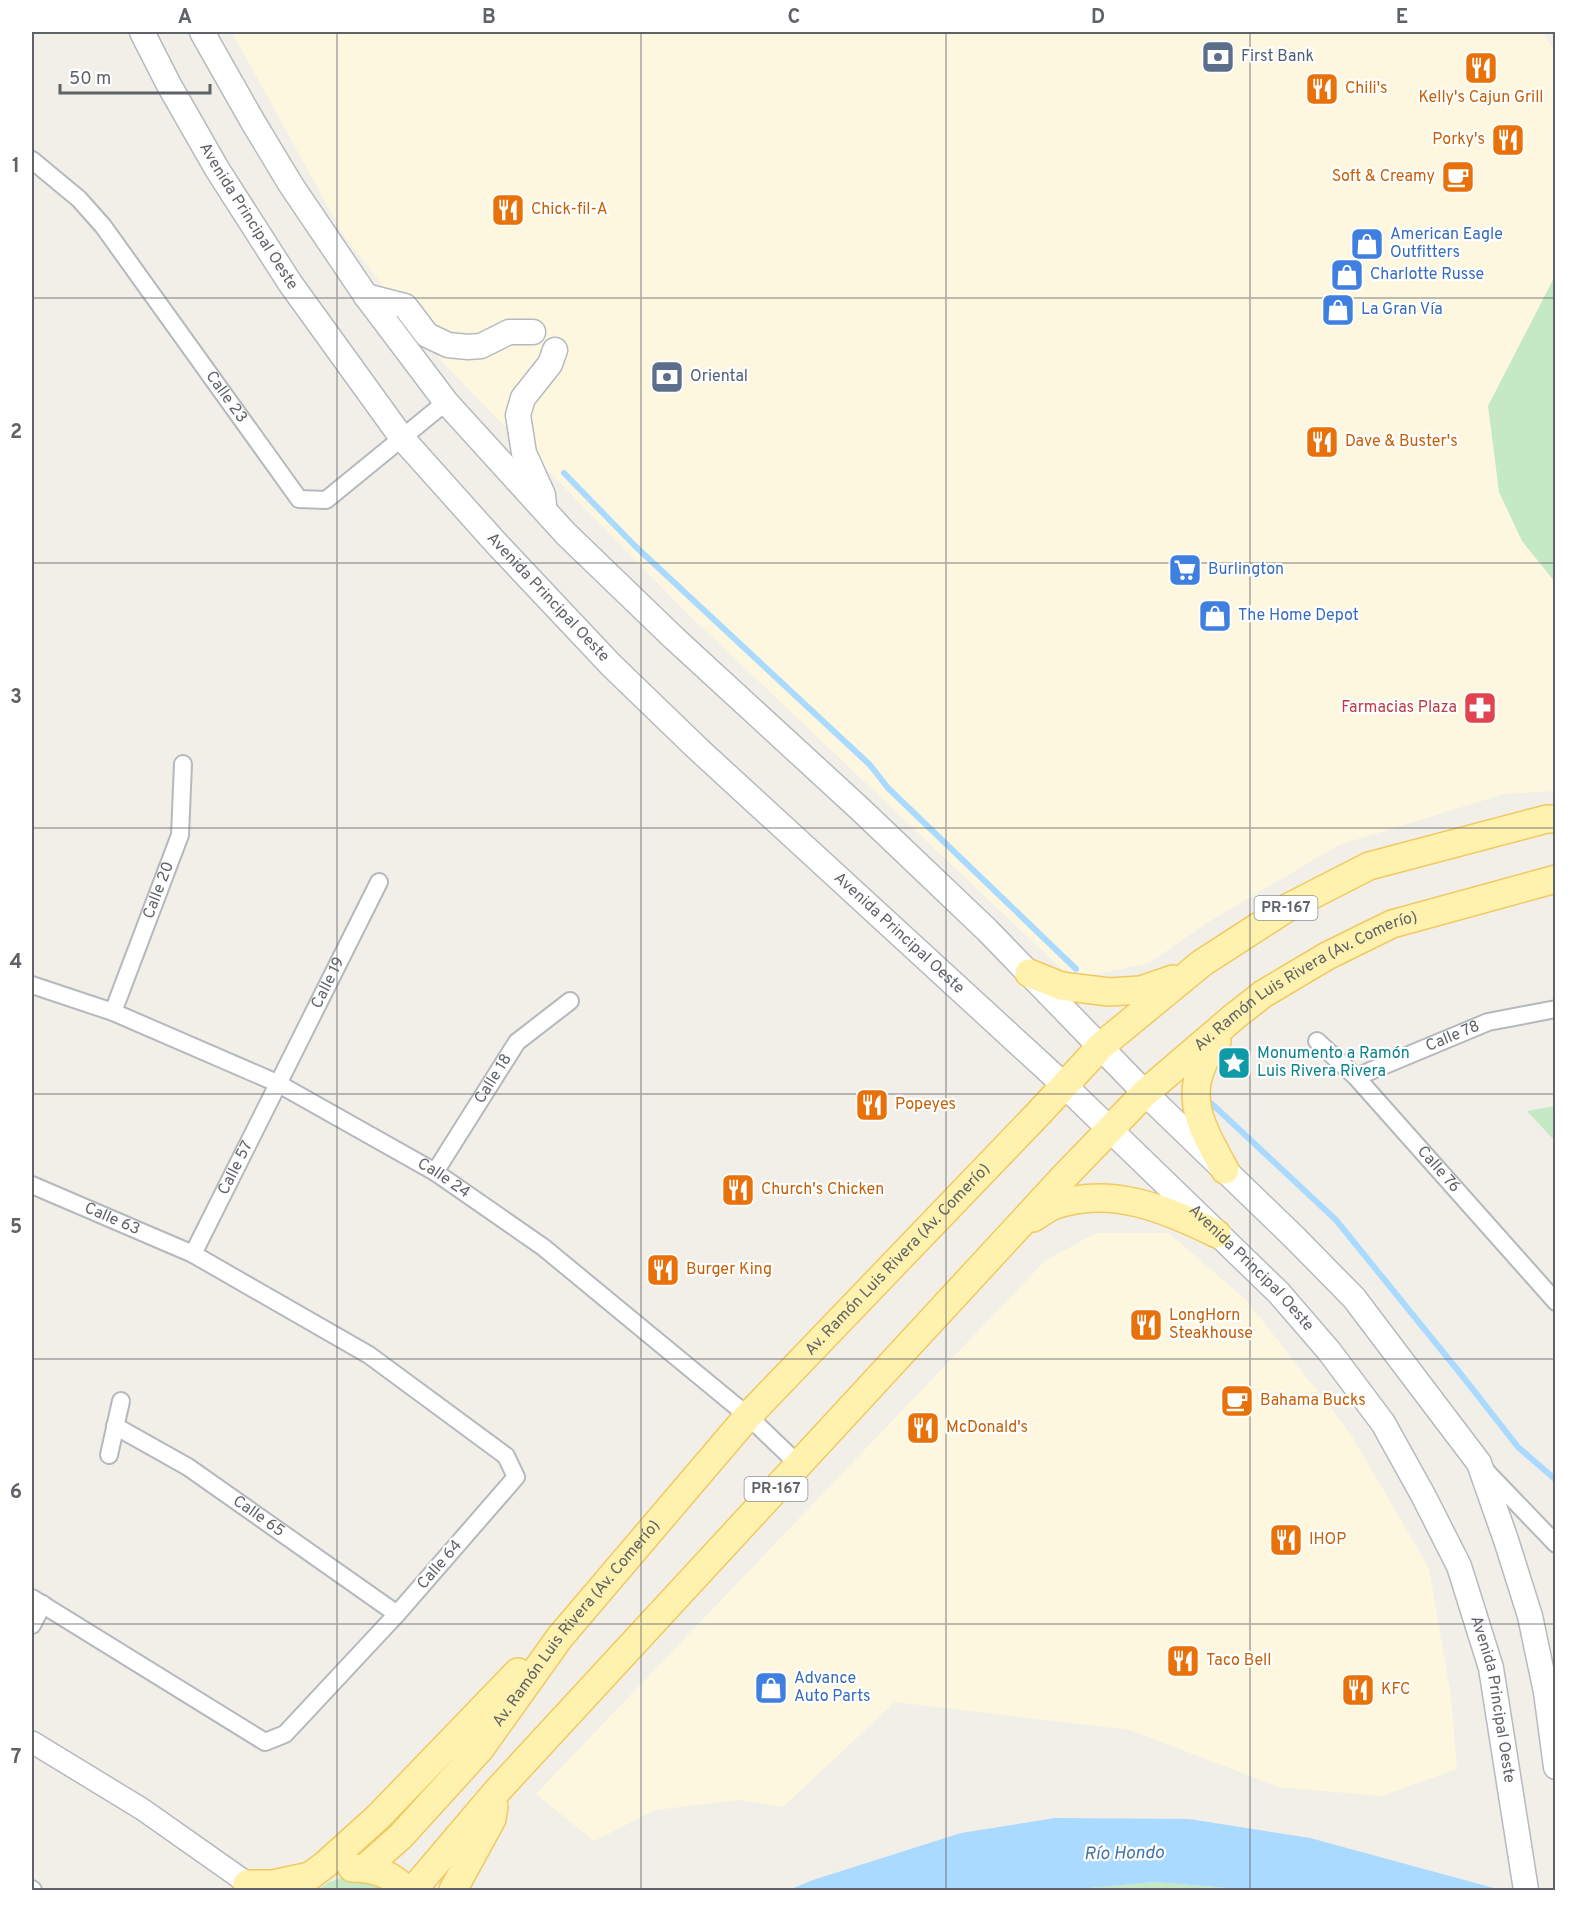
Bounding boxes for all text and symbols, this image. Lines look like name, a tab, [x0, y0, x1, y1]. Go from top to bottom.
text: A	[178, 5, 192, 31]
text: B	[482, 5, 496, 31]
text: C	[788, 5, 800, 31]
text: D	[1091, 5, 1105, 31]
text: E	[1396, 5, 1408, 31]
bank icon: First Bank	[1200, 39, 1236, 75]
place label: First Bank	[1241, 47, 1314, 67]
restaurant icon: Kelly's Cajun Grill	[1463, 50, 1499, 86]
scale bar	[60, 57, 210, 95]
text: 50 m	[69, 68, 111, 91]
restaurant icon: Chili's	[1304, 71, 1340, 107]
place label: Chili's	[1345, 79, 1388, 99]
place label: Kelly's Cajun Grill	[1418, 88, 1544, 108]
restaurant icon: Porky's	[1490, 122, 1526, 158]
place label: Porky's	[1432, 130, 1485, 150]
street label: Avenida Principal Oeste	[194, 139, 302, 294]
text: 1	[12, 154, 20, 180]
cafe icon: Soft & Creamy	[1440, 159, 1476, 195]
place label: Soft & Creamy	[1332, 167, 1435, 187]
restaurant icon: Chick-fil-A	[490, 192, 526, 228]
place label: Chick-fil-A	[531, 200, 608, 220]
place label: American Eagle Outfitters	[1390, 225, 1503, 263]
shop icon: American Eagle Outfitters	[1349, 226, 1385, 262]
shop icon: Charlotte Russe	[1329, 257, 1365, 293]
place label: Charlotte Russe	[1370, 265, 1484, 285]
shop icon: La Gran Vía	[1320, 292, 1356, 328]
place label: La Gran Vía	[1361, 300, 1443, 320]
bank icon: Oriental	[649, 359, 685, 395]
street label: Calle 23	[201, 367, 251, 427]
place label: Oriental	[690, 367, 748, 387]
text: 2	[10, 420, 22, 446]
restaurant icon: Dave & Buster's	[1304, 424, 1340, 460]
place label: Dave & Buster's	[1345, 432, 1458, 452]
street label: Avenida Principal Oeste	[482, 529, 613, 667]
supermarket icon: Burlington	[1167, 552, 1203, 588]
place label: Burlington	[1208, 560, 1284, 580]
shop icon: The Home Depot	[1197, 598, 1233, 634]
place label: The Home Depot	[1238, 606, 1359, 626]
text: 3	[10, 685, 22, 711]
pharmacy icon: Farmacias Plaza	[1462, 690, 1498, 726]
place label: Farmacias Plaza	[1341, 698, 1457, 718]
street label: Calle 20	[139, 859, 179, 922]
street label: Avenida Principal Oeste	[829, 868, 968, 998]
road number: PR-167	[1254, 896, 1318, 920]
street label: Av. Ramón Luis Rivera (Av. Comerío)	[1190, 907, 1420, 1056]
text: 4	[10, 950, 22, 976]
street label: Calle 19	[307, 954, 350, 1012]
street label: Calle 78	[1423, 1017, 1483, 1057]
place label: Monumento a Ramón Luis Rivera Rivera	[1257, 1044, 1410, 1082]
place icon: Monumento a Ramón Luis Rivera Rivera	[1216, 1045, 1252, 1081]
street label: Calle 18	[470, 1050, 517, 1108]
restaurant icon: Popeyes	[854, 1087, 890, 1123]
place label: Popeyes	[895, 1095, 956, 1115]
street label: Calle 57	[214, 1138, 258, 1198]
street label: Calle 76	[1412, 1142, 1464, 1197]
street label: Calle 24	[414, 1154, 474, 1203]
street label: Av. Ramón Luis Rivera (Av. Comerío)	[801, 1160, 995, 1360]
restaurant icon: Church's Chicken	[720, 1172, 756, 1208]
place label: Church's Chicken	[761, 1180, 884, 1200]
street label: Calle 63	[81, 1199, 143, 1240]
street label: Avenida Principal Oeste	[1184, 1201, 1318, 1336]
text: 5	[10, 1215, 22, 1241]
restaurant icon: Burger King	[645, 1252, 681, 1288]
place label: Burger King	[686, 1260, 772, 1280]
place label: LongHorn Steakhouse	[1169, 1306, 1253, 1344]
restaurant icon: LongHorn Steakhouse	[1128, 1307, 1164, 1343]
cafe icon: Bahama Bucks	[1219, 1383, 1255, 1419]
place label: Bahama Bucks	[1260, 1391, 1366, 1411]
restaurant icon: McDonald's	[905, 1410, 941, 1446]
place label: McDonald's	[946, 1418, 1028, 1438]
road number: PR-167	[744, 1477, 808, 1501]
text: 6	[10, 1480, 22, 1506]
street label: Calle 65	[229, 1491, 288, 1542]
street label: Av. Ramón Luis Rivera (Av. Comerío)	[489, 1516, 665, 1731]
restaurant icon: IHOP	[1268, 1522, 1304, 1558]
place label: IHOP	[1309, 1530, 1346, 1550]
street label: Calle 64	[413, 1536, 467, 1594]
street label: Avenida Principal Oeste	[1465, 1613, 1519, 1785]
restaurant icon: Taco Bell	[1165, 1643, 1201, 1679]
place label: Taco Bell	[1206, 1651, 1271, 1671]
place label: Advance Auto Parts	[794, 1669, 871, 1707]
shop icon: Advance Auto Parts	[753, 1670, 789, 1706]
restaurant icon: KFC	[1340, 1672, 1376, 1708]
place label: KFC	[1381, 1680, 1410, 1700]
text: 7	[11, 1745, 21, 1771]
water label: Río Hondo	[1084, 1842, 1165, 1866]

